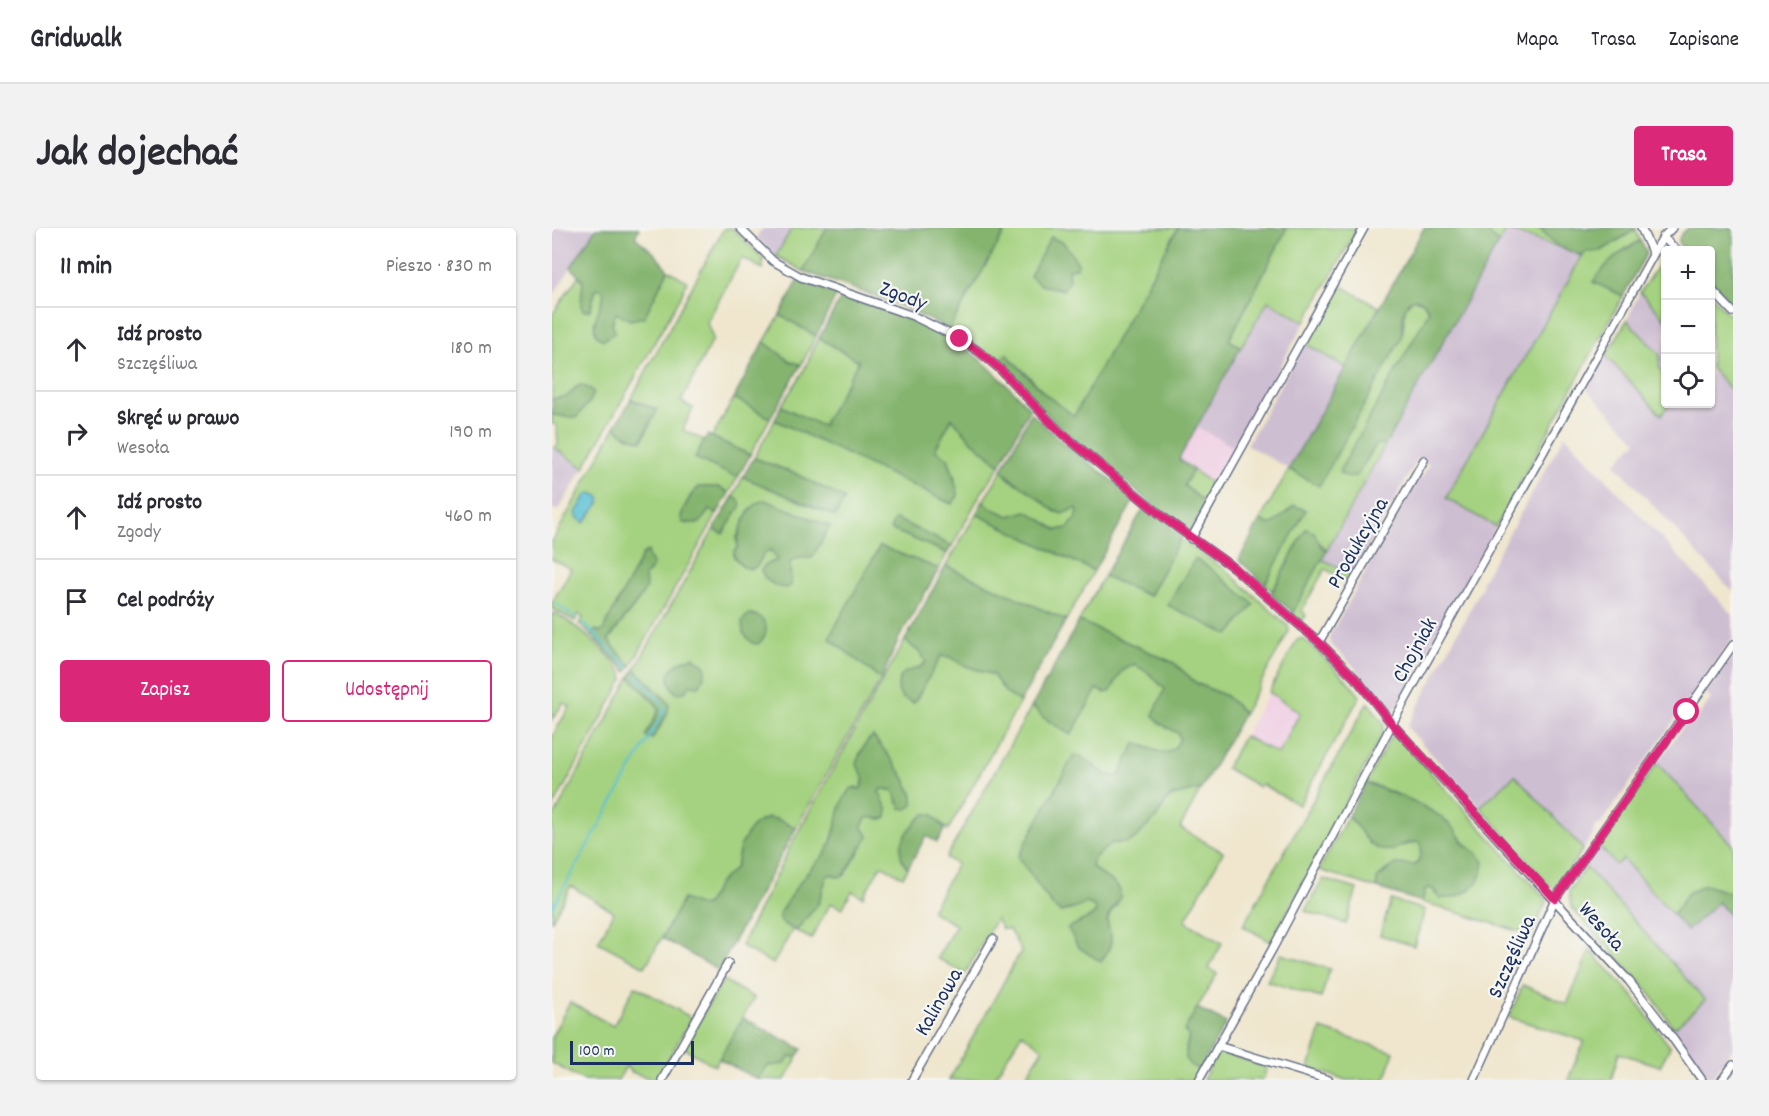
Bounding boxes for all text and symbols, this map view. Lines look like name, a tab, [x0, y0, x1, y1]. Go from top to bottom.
text: Gridwalk	[30, 21, 122, 61]
text: Mapa	[1516, 26, 1558, 56]
text: Trasa	[1591, 26, 1636, 56]
text: Zapisane	[1669, 26, 1739, 56]
text: Jak dojechać	[36, 126, 238, 186]
button: Trasa	[1634, 126, 1733, 186]
map controls	[1661, 246, 1715, 408]
button: +	[1661, 246, 1715, 300]
text: 11 min	[60, 249, 112, 286]
text: Pieszo · 830 m	[386, 253, 492, 281]
street label: Zgody	[875, 274, 932, 321]
button: −	[1661, 300, 1715, 354]
text: Idź prosto	[117, 320, 202, 351]
route end	[946, 325, 972, 351]
icon: ahead	[60, 333, 93, 366]
text: 180 m	[450, 335, 492, 363]
text: Szczęśliwa	[117, 351, 197, 379]
button: locate	[1661, 354, 1715, 408]
text: Skręć w prawo	[117, 404, 239, 435]
icon: right	[60, 417, 93, 450]
text: 190 m	[449, 419, 492, 447]
text: Wesoła	[117, 435, 169, 463]
text: Idź prosto	[117, 488, 202, 519]
street label: Produkcyjna	[1320, 492, 1398, 595]
icon: ahead	[60, 501, 93, 534]
text: 460 m	[445, 503, 492, 531]
text: Zgody	[117, 519, 161, 547]
icon: arrive	[60, 585, 93, 618]
text: Cel podróży	[117, 586, 213, 617]
street label: Chojniak	[1386, 613, 1447, 689]
button: Zapisz	[60, 660, 270, 722]
button: Udostępnij	[282, 660, 492, 722]
route start	[1673, 698, 1699, 724]
street label: Wesoła	[1570, 896, 1632, 959]
street label: Szczęśliwa	[1481, 910, 1546, 1004]
street label: Kalinowa	[908, 962, 972, 1043]
scale bar	[570, 1038, 694, 1066]
text: 100 m	[579, 1040, 615, 1063]

